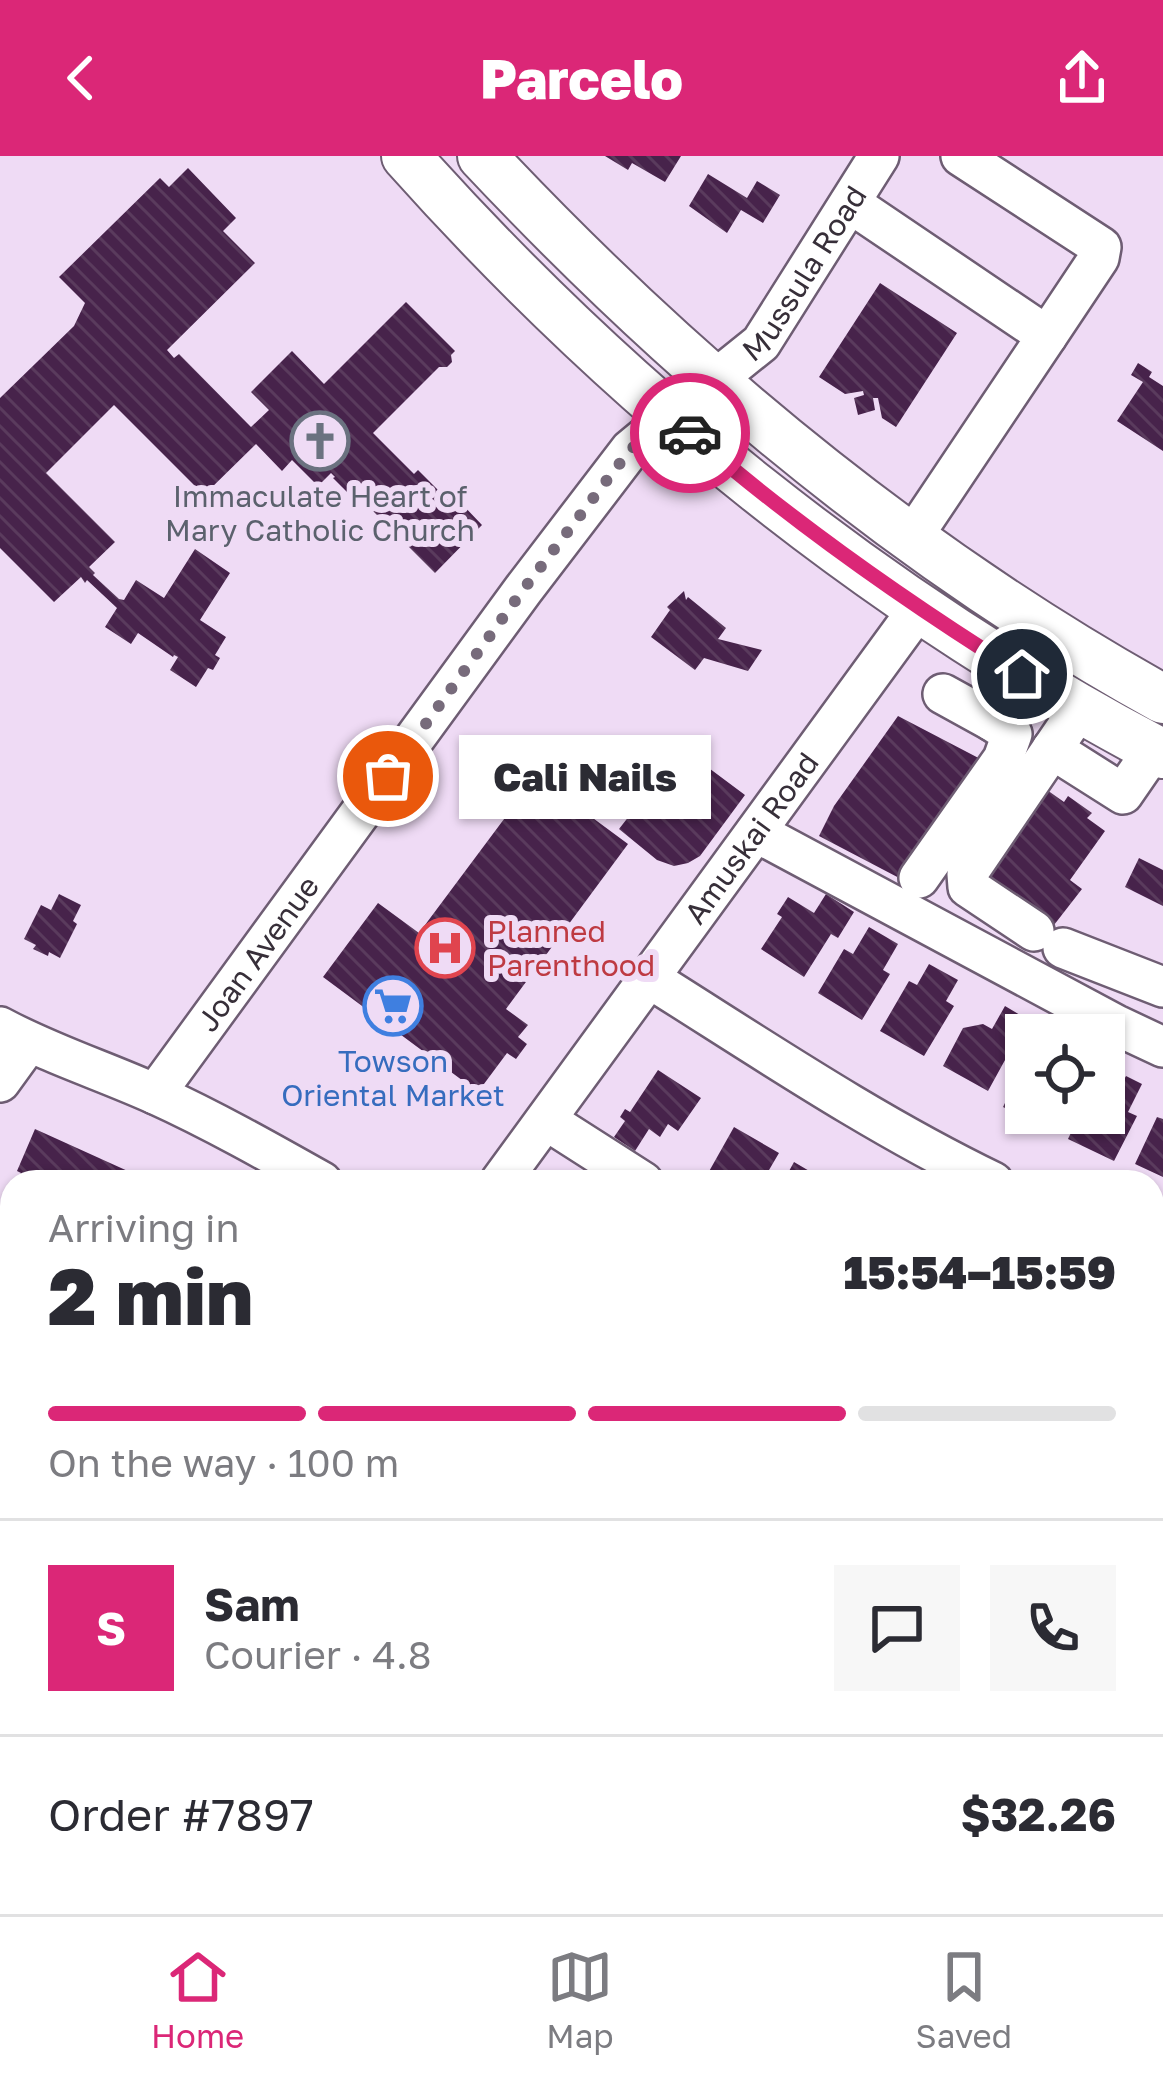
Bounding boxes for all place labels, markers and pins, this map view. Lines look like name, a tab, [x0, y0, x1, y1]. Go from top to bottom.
church icon: Immaculate Heart of Mary Catholic Church	[289, 410, 351, 472]
place label: Immaculate Heart of Mary Catholic Church	[165, 478, 475, 548]
pin	[971, 623, 1073, 725]
pin	[337, 725, 439, 827]
callout: Cali Nails	[460, 734, 712, 818]
place label: Planned Parenthood	[487, 913, 655, 983]
hospital icon: Planned Parenthood	[414, 917, 476, 979]
supermarket icon: Towson Oriental Market	[362, 975, 424, 1037]
place label: Towson Oriental Market	[281, 1043, 505, 1113]

